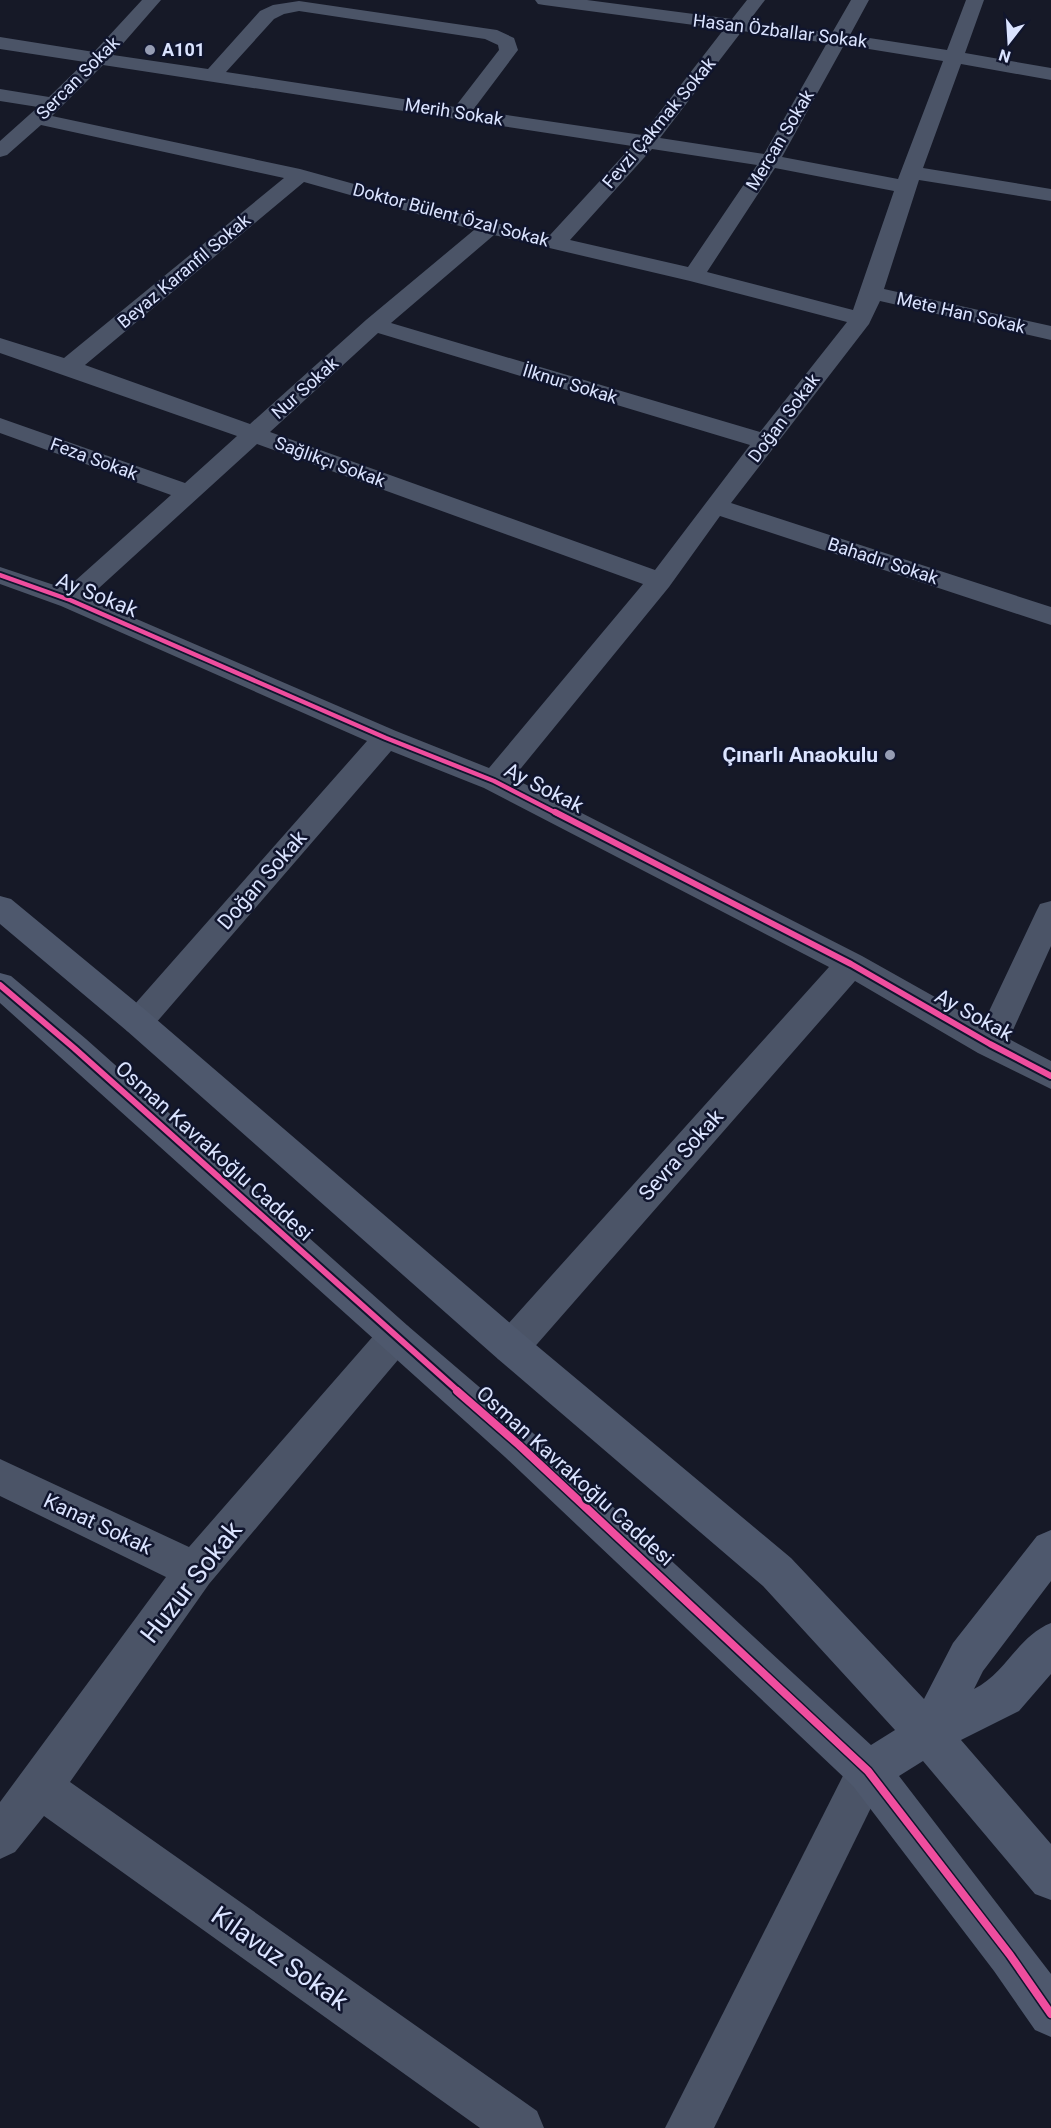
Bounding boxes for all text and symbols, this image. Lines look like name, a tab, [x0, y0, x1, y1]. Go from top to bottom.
street label: Hasan Özballar Sokak	[692, 9, 869, 52]
north arrow	[979, 12, 1039, 72]
street label: Sercan Sokak	[32, 31, 124, 124]
place label: A101	[162, 39, 205, 60]
marker: A101	[143, 43, 157, 57]
text: N	[997, 45, 1013, 67]
street label: Fevzi Çakmak Sokak	[598, 52, 720, 192]
street label: Mercan Sokak	[741, 85, 818, 194]
street label: Merih Sokak	[403, 93, 506, 130]
street label: Doktor Bülent Özal Sokak	[351, 178, 552, 251]
street label: Beyaz Karanfil Sokak	[113, 208, 255, 332]
street label: Mete Han Sokak	[895, 288, 1028, 338]
street label: Nur Sokak	[267, 352, 343, 423]
street label: İlknur Sokak	[520, 359, 621, 408]
street label: Doğan Sokak	[744, 369, 824, 466]
street label: Sağlıkçı Sokak	[272, 432, 389, 491]
street label: Feza Sokak	[48, 433, 142, 484]
street label: Bahadır Sokak	[825, 533, 942, 589]
street label: Ay Sokak	[53, 568, 141, 622]
place label: Çınarlı Anaokulu	[722, 743, 878, 767]
marker: Çınarlı Anaokulu	[883, 748, 897, 762]
street label: Ay Sokak	[500, 758, 588, 818]
street label: Doğan Sokak	[213, 825, 312, 934]
street label: Ay Sokak	[931, 984, 1018, 1046]
street label: Osman Kavrakoğlu Caddesi	[111, 1056, 317, 1246]
street label: Sevra Sokak	[634, 1104, 728, 1205]
street label: Osman Kavrakoğlu Caddesi	[472, 1381, 678, 1571]
street label: Kanat Sokak	[40, 1488, 156, 1560]
street label: Huzur Sokak	[134, 1515, 248, 1649]
street label: Kılavuz Sokak	[206, 1900, 355, 2017]

